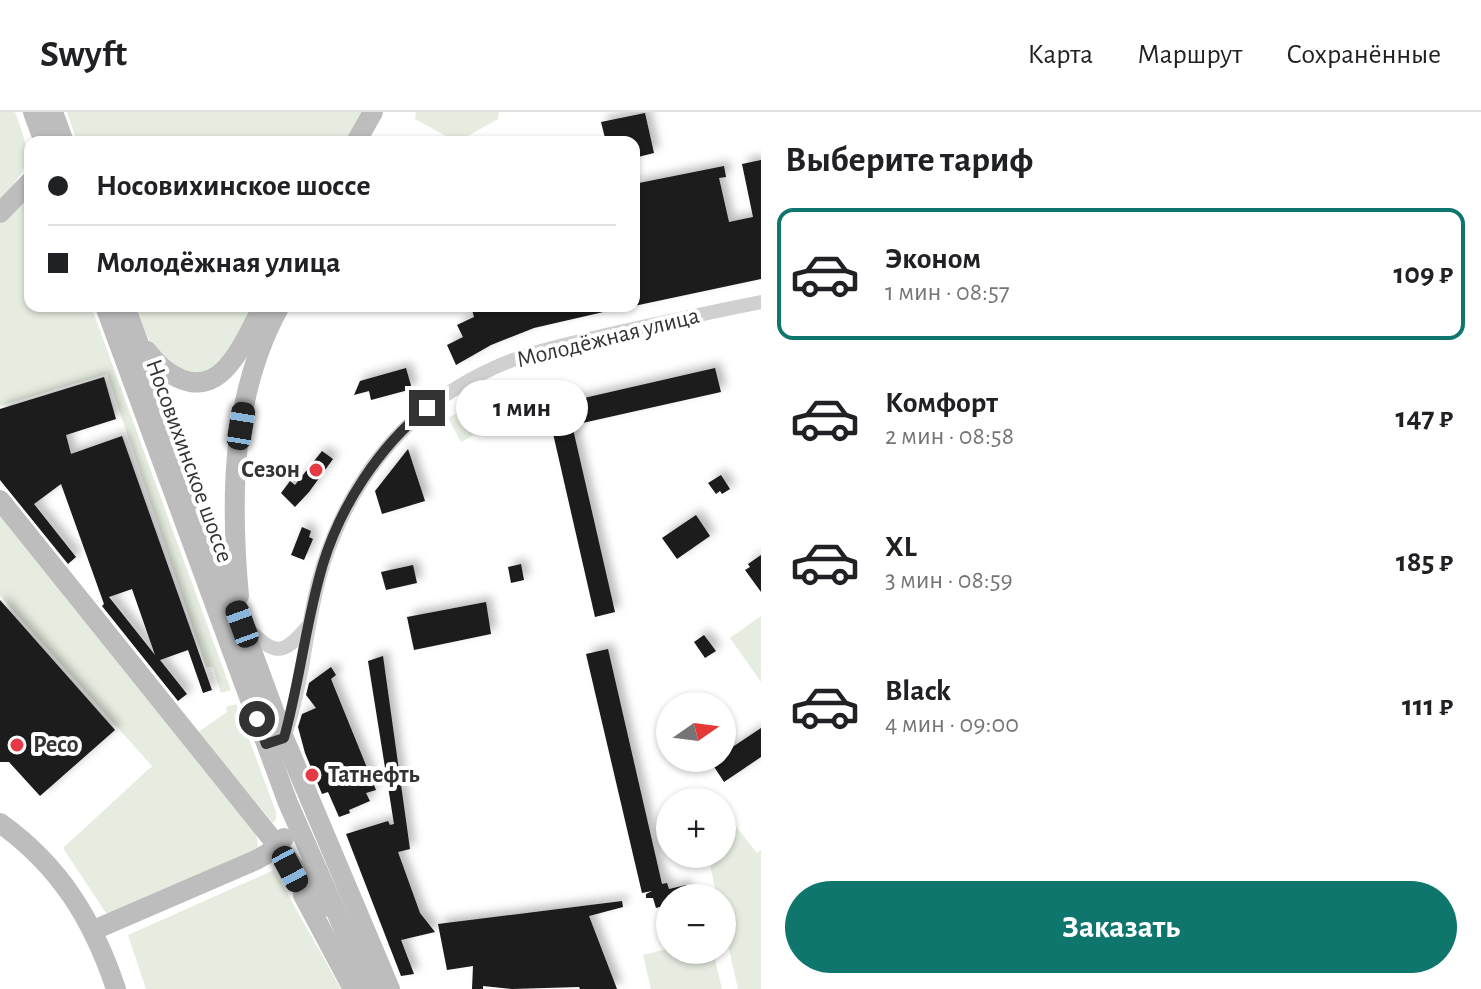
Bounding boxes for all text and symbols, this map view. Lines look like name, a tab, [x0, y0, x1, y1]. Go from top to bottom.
text: Swyft	[40, 36, 127, 74]
text: Карта	[1027, 41, 1093, 69]
text: Маршрут	[1137, 41, 1242, 69]
text: Сохранённые	[1286, 41, 1441, 69]
text: Выберите тариф	[785, 142, 1033, 178]
text: Носовихинское шоссе	[96, 171, 371, 201]
icon: car	[789, 238, 861, 310]
text: Эконом	[885, 244, 981, 274]
text: Молодёжная улица	[96, 248, 340, 278]
text: 109 ₽	[1394, 259, 1453, 289]
text: 1 мин · 08:57	[885, 279, 1010, 305]
street label: Молодёжная улица	[514, 304, 702, 372]
street label: Носовихинское шоссе	[141, 356, 237, 566]
callout: 1 мин	[455, 380, 587, 436]
icon: car	[789, 382, 861, 454]
text: Комфорт	[885, 388, 998, 418]
route end	[409, 390, 445, 426]
text: 1 мин	[493, 395, 551, 421]
car	[225, 400, 257, 452]
text: 147 ₽	[1396, 403, 1453, 433]
text: 2 мин · 08:58	[885, 423, 1014, 449]
place label: Сезон	[241, 458, 300, 482]
marker: Сезон	[307, 461, 325, 479]
icon: car	[789, 526, 861, 598]
text: XL	[885, 532, 917, 562]
text: 185 ₽	[1396, 547, 1453, 577]
text: 3 мин · 08:59	[885, 567, 1013, 593]
car	[223, 597, 261, 651]
icon: car	[789, 670, 861, 742]
text: Black	[885, 676, 951, 706]
text: 111 ₽	[1402, 691, 1453, 721]
north arrow	[656, 692, 736, 772]
map controls	[656, 692, 736, 964]
route start	[239, 701, 275, 737]
text: 4 мин · 09:00	[885, 711, 1019, 737]
place label: Ресо	[33, 733, 79, 757]
marker: Ресо	[8, 736, 26, 754]
place label: Татнефть	[328, 763, 420, 787]
marker: Татнефть	[303, 766, 321, 784]
button: +	[656, 788, 736, 868]
car	[268, 842, 312, 896]
button: Заказать	[785, 881, 1457, 973]
button: −	[656, 884, 736, 964]

